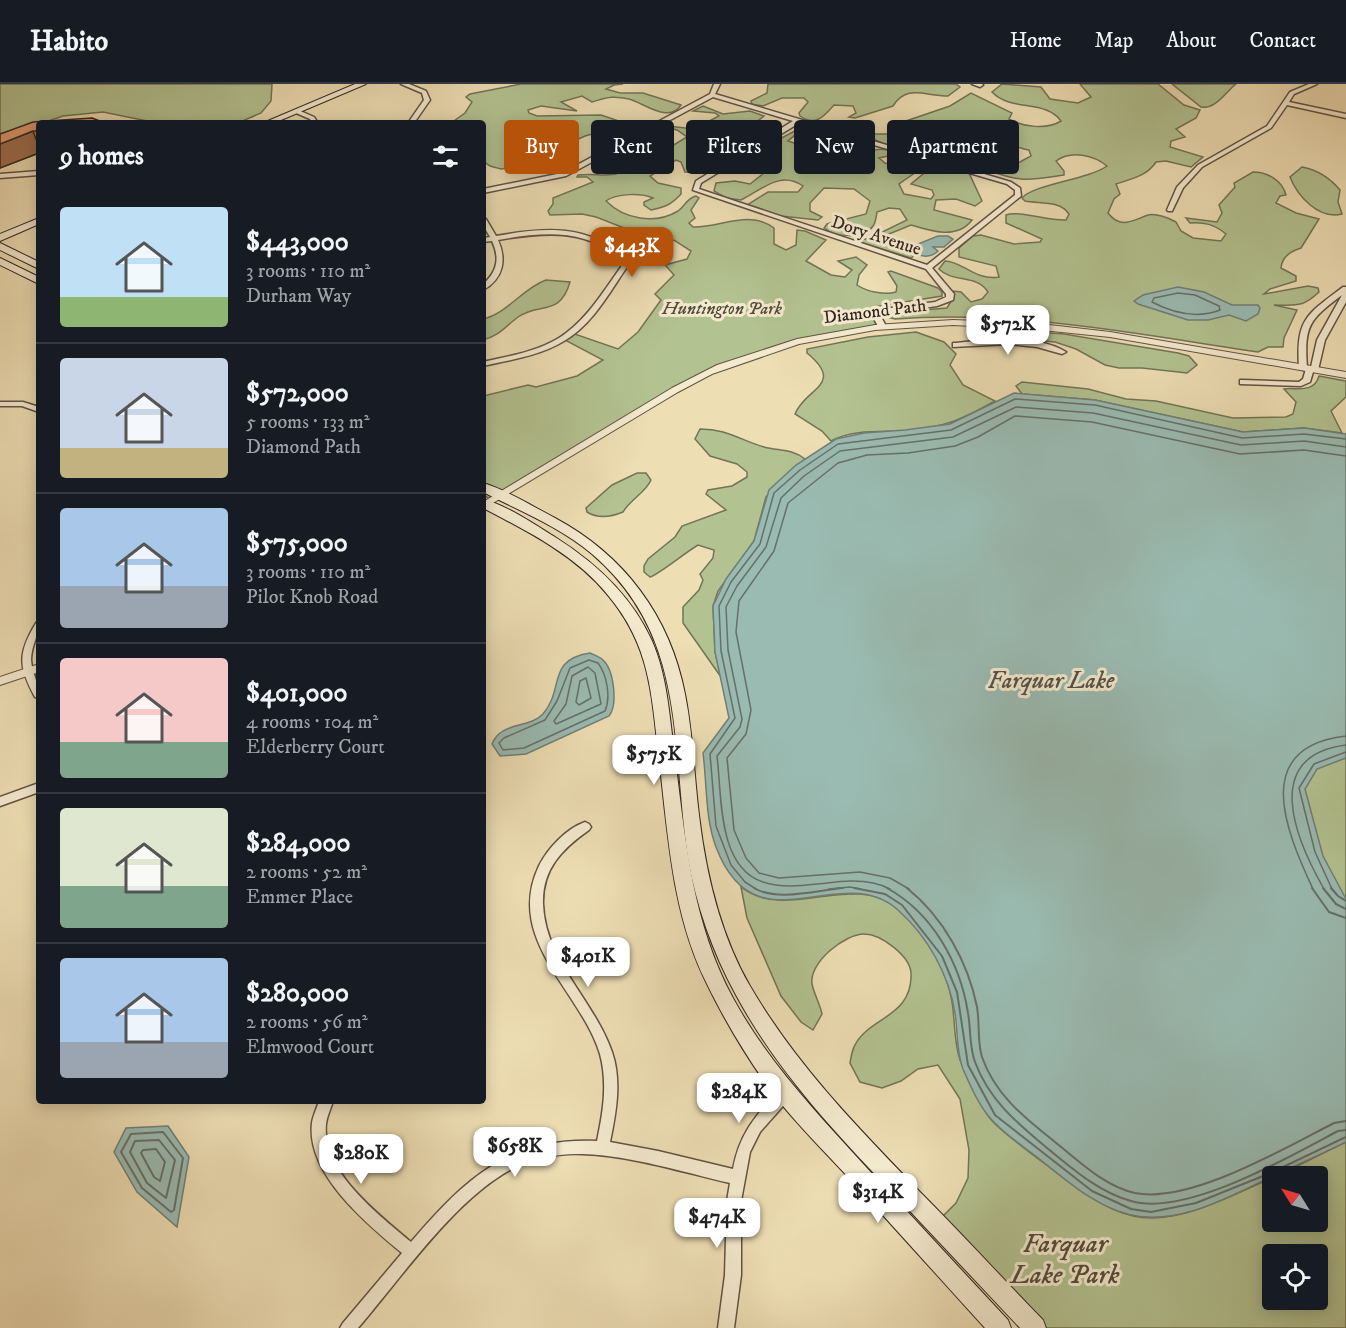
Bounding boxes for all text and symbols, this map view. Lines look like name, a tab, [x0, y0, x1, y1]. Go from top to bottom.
text: Habito	[30, 24, 108, 59]
text: Home	[1010, 28, 1062, 54]
text: Map	[1095, 28, 1133, 54]
text: About	[1166, 28, 1217, 54]
text: Contact	[1250, 28, 1316, 54]
chip: Buy	[504, 120, 579, 174]
chip: Rent	[591, 120, 674, 174]
chip: Filters	[686, 120, 782, 174]
chip: New	[794, 120, 875, 174]
chip: Apartment	[887, 120, 1019, 174]
text: 9 homes	[60, 140, 144, 173]
icon: filters	[429, 140, 462, 173]
street label: Dory Avenue	[828, 211, 924, 261]
text: $443,000	[246, 226, 349, 259]
pin: $443K	[590, 227, 674, 278]
icon: home	[108, 231, 180, 303]
text: $443K	[604, 234, 660, 259]
text: 3 rooms · 110 m²	[246, 259, 370, 284]
text: Durham Way	[246, 284, 351, 309]
street label: Diamond Path	[822, 295, 928, 329]
park label: Huntington Park	[661, 298, 783, 320]
pin: $572K	[966, 305, 1050, 356]
text: $572K	[980, 312, 1036, 337]
text: $572,000	[246, 377, 349, 410]
icon: home	[108, 382, 180, 454]
text: 5 rooms · 133 m²	[246, 410, 370, 435]
text: Diamond Path	[246, 435, 361, 460]
text: $575,000	[246, 527, 348, 560]
icon: home	[108, 532, 180, 604]
text: 3 rooms · 110 m²	[246, 560, 370, 585]
text: Pilot Knob Road	[246, 585, 378, 610]
water label: Farquar Lake	[988, 666, 1115, 696]
text: $401,000	[246, 677, 348, 710]
icon: home	[108, 682, 180, 754]
text: 4 rooms · 104 m²	[246, 710, 378, 735]
text: Elderberry Court	[246, 735, 385, 760]
pin: $575K	[612, 735, 696, 786]
text: $575K	[626, 742, 682, 767]
text: $284,000	[246, 827, 351, 860]
icon: home	[108, 832, 180, 904]
text: 2 rooms · 52 m²	[246, 860, 367, 885]
text: Emmer Place	[246, 885, 353, 910]
pin: $401K	[546, 937, 630, 988]
text: $401K	[561, 944, 615, 969]
text: $280,000	[246, 977, 349, 1010]
icon: home	[108, 982, 180, 1054]
text: 2 rooms · 56 m²	[246, 1010, 368, 1035]
text: Elmwood Court	[246, 1035, 374, 1060]
pin: $284K	[697, 1073, 781, 1124]
text: $284K	[711, 1080, 767, 1105]
pin: $658K	[473, 1127, 557, 1178]
pin: $280K	[319, 1134, 403, 1185]
text: $658K	[487, 1134, 543, 1159]
text: $280K	[333, 1141, 389, 1166]
north arrow	[1262, 1166, 1328, 1232]
map controls	[1262, 1166, 1328, 1310]
pin: $314K	[836, 1173, 920, 1224]
text: $314K	[852, 1180, 904, 1205]
pin: $474K	[675, 1198, 759, 1249]
text: $474K	[688, 1205, 746, 1230]
park label: Farquar Lake Park	[1009, 1227, 1120, 1292]
button: locate	[1262, 1244, 1328, 1310]

